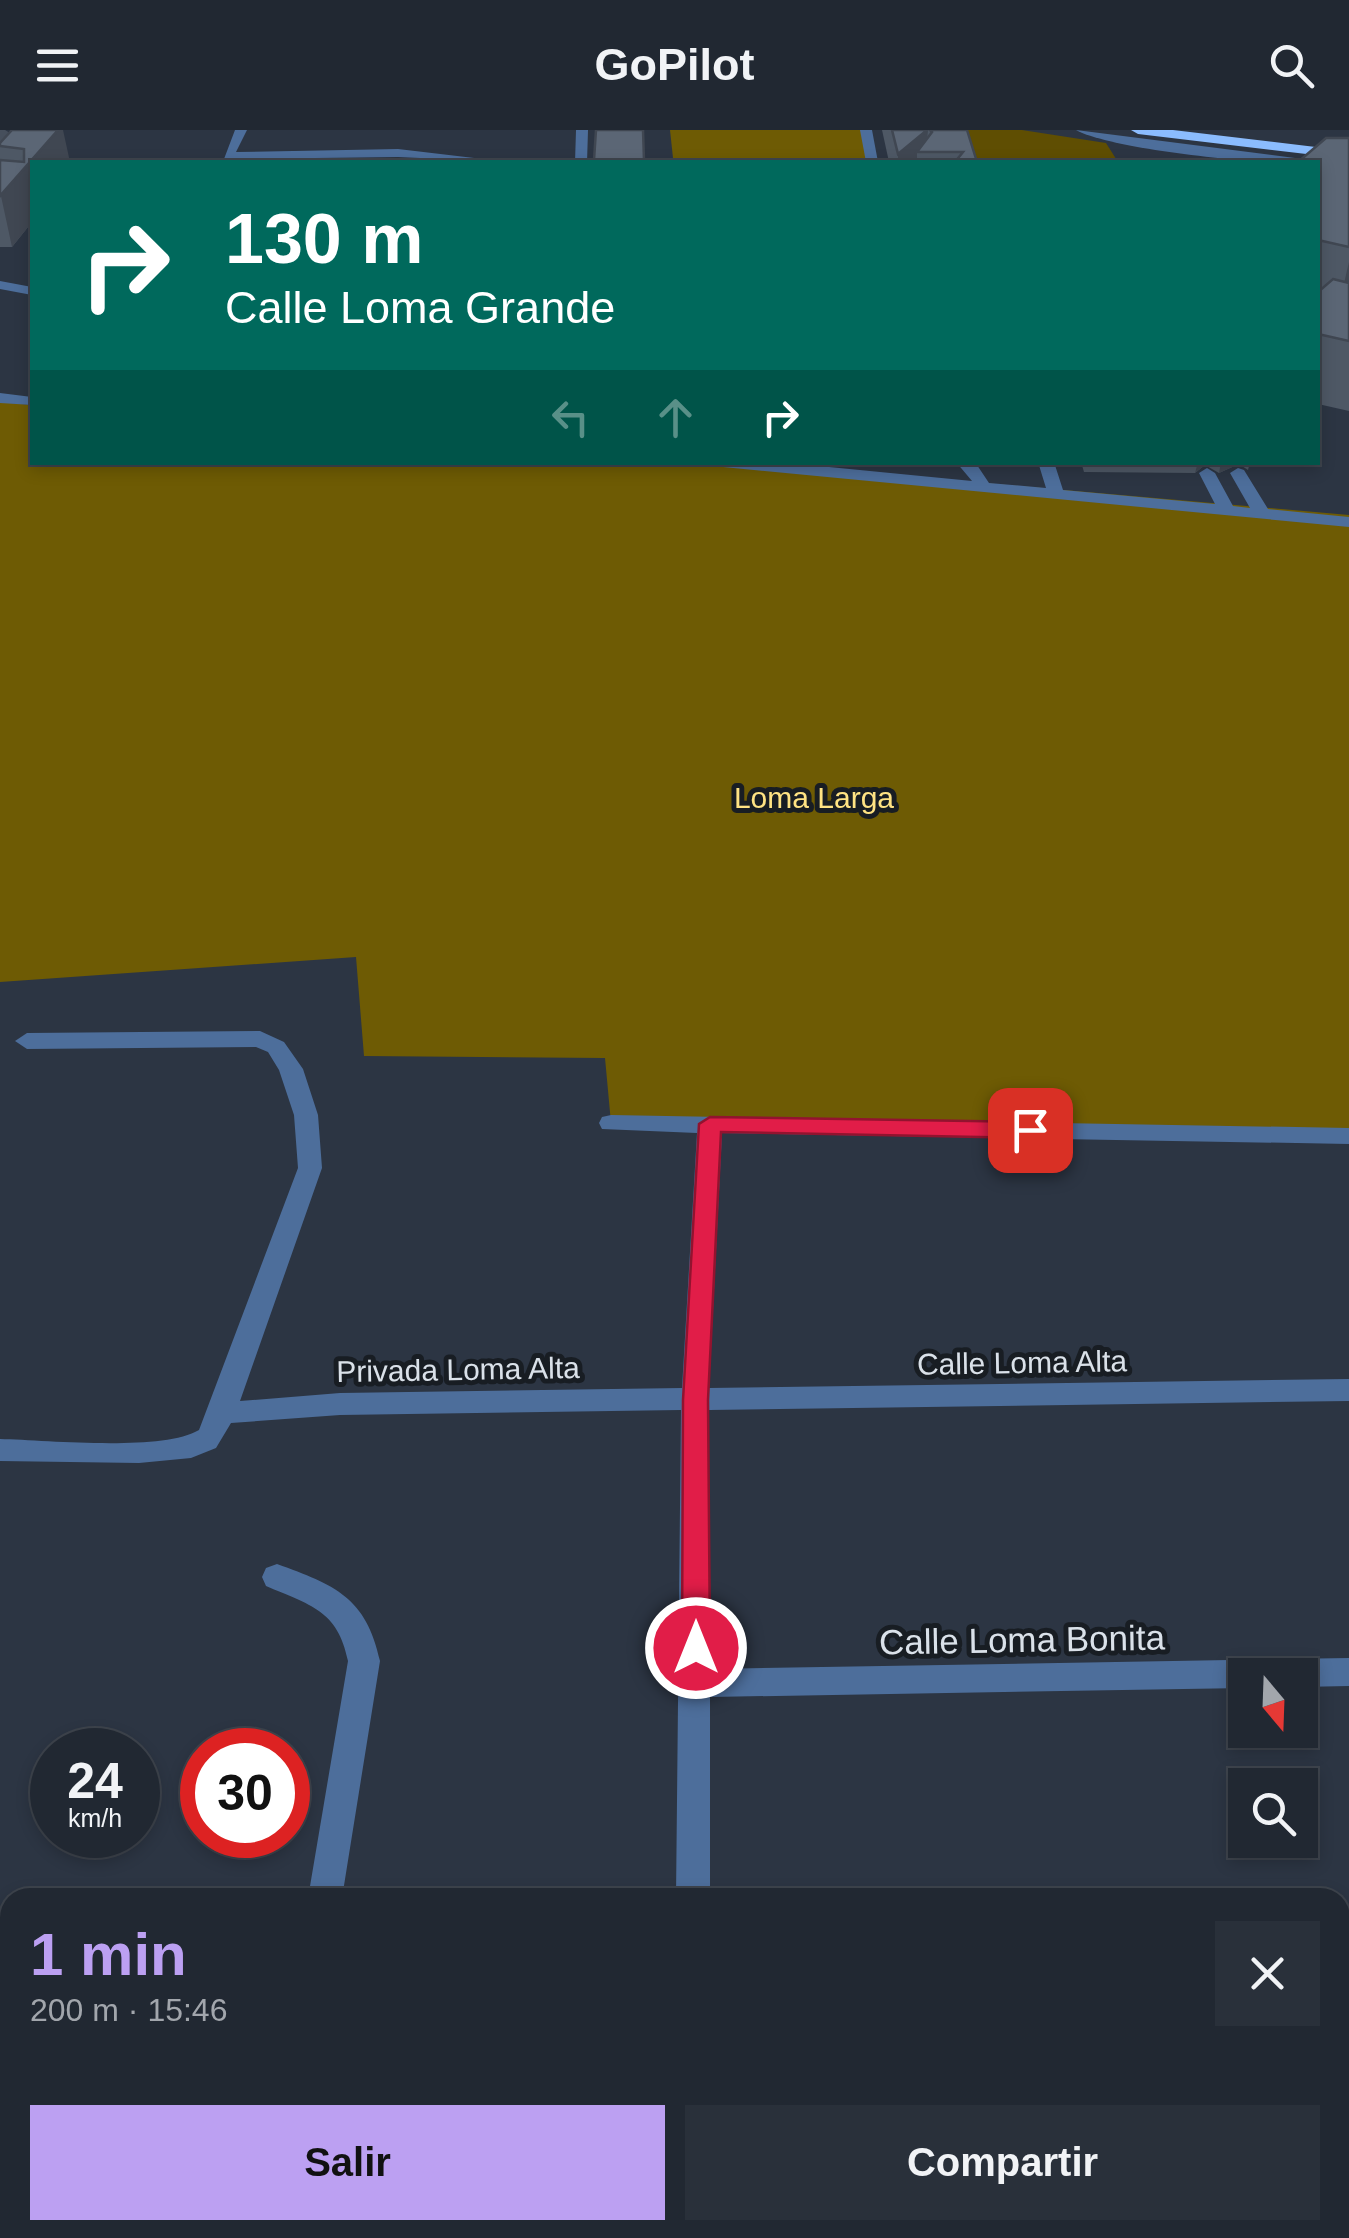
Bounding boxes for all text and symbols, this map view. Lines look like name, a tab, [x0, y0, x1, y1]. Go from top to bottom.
icon: menu	[30, 38, 85, 93]
icon: search	[1264, 38, 1319, 93]
text: GoPilot	[595, 39, 754, 90]
icon: right	[60, 200, 190, 330]
text: 130 m	[225, 200, 423, 278]
text: Calle Loma Grande	[225, 282, 615, 333]
icon: left	[543, 390, 598, 445]
icon: ahead	[648, 390, 703, 445]
icon: right	[753, 390, 808, 445]
park label: Loma Larga	[734, 781, 894, 814]
pin	[988, 1088, 1073, 1173]
icon: arrive	[1003, 1103, 1058, 1158]
street label: Calle Loma Alta	[917, 1344, 1128, 1381]
street label: Privada Loma Alta	[336, 1351, 580, 1388]
position arrow	[644, 1596, 748, 1700]
street label: Calle Loma Bonita	[879, 1617, 1166, 1661]
north arrow	[1228, 1658, 1318, 1748]
map controls	[1228, 1658, 1318, 1858]
speed limit sign: 30	[180, 1728, 310, 1858]
text: 24	[67, 1753, 123, 1809]
button: search	[1228, 1768, 1318, 1858]
text: km/h	[68, 1804, 122, 1832]
text: 1 min	[30, 1921, 187, 1988]
button: close	[1215, 1921, 1320, 2026]
text: 200 m · 15:46	[30, 1992, 227, 2028]
button: Salir	[30, 2105, 665, 2220]
button: Compartir	[685, 2105, 1320, 2220]

